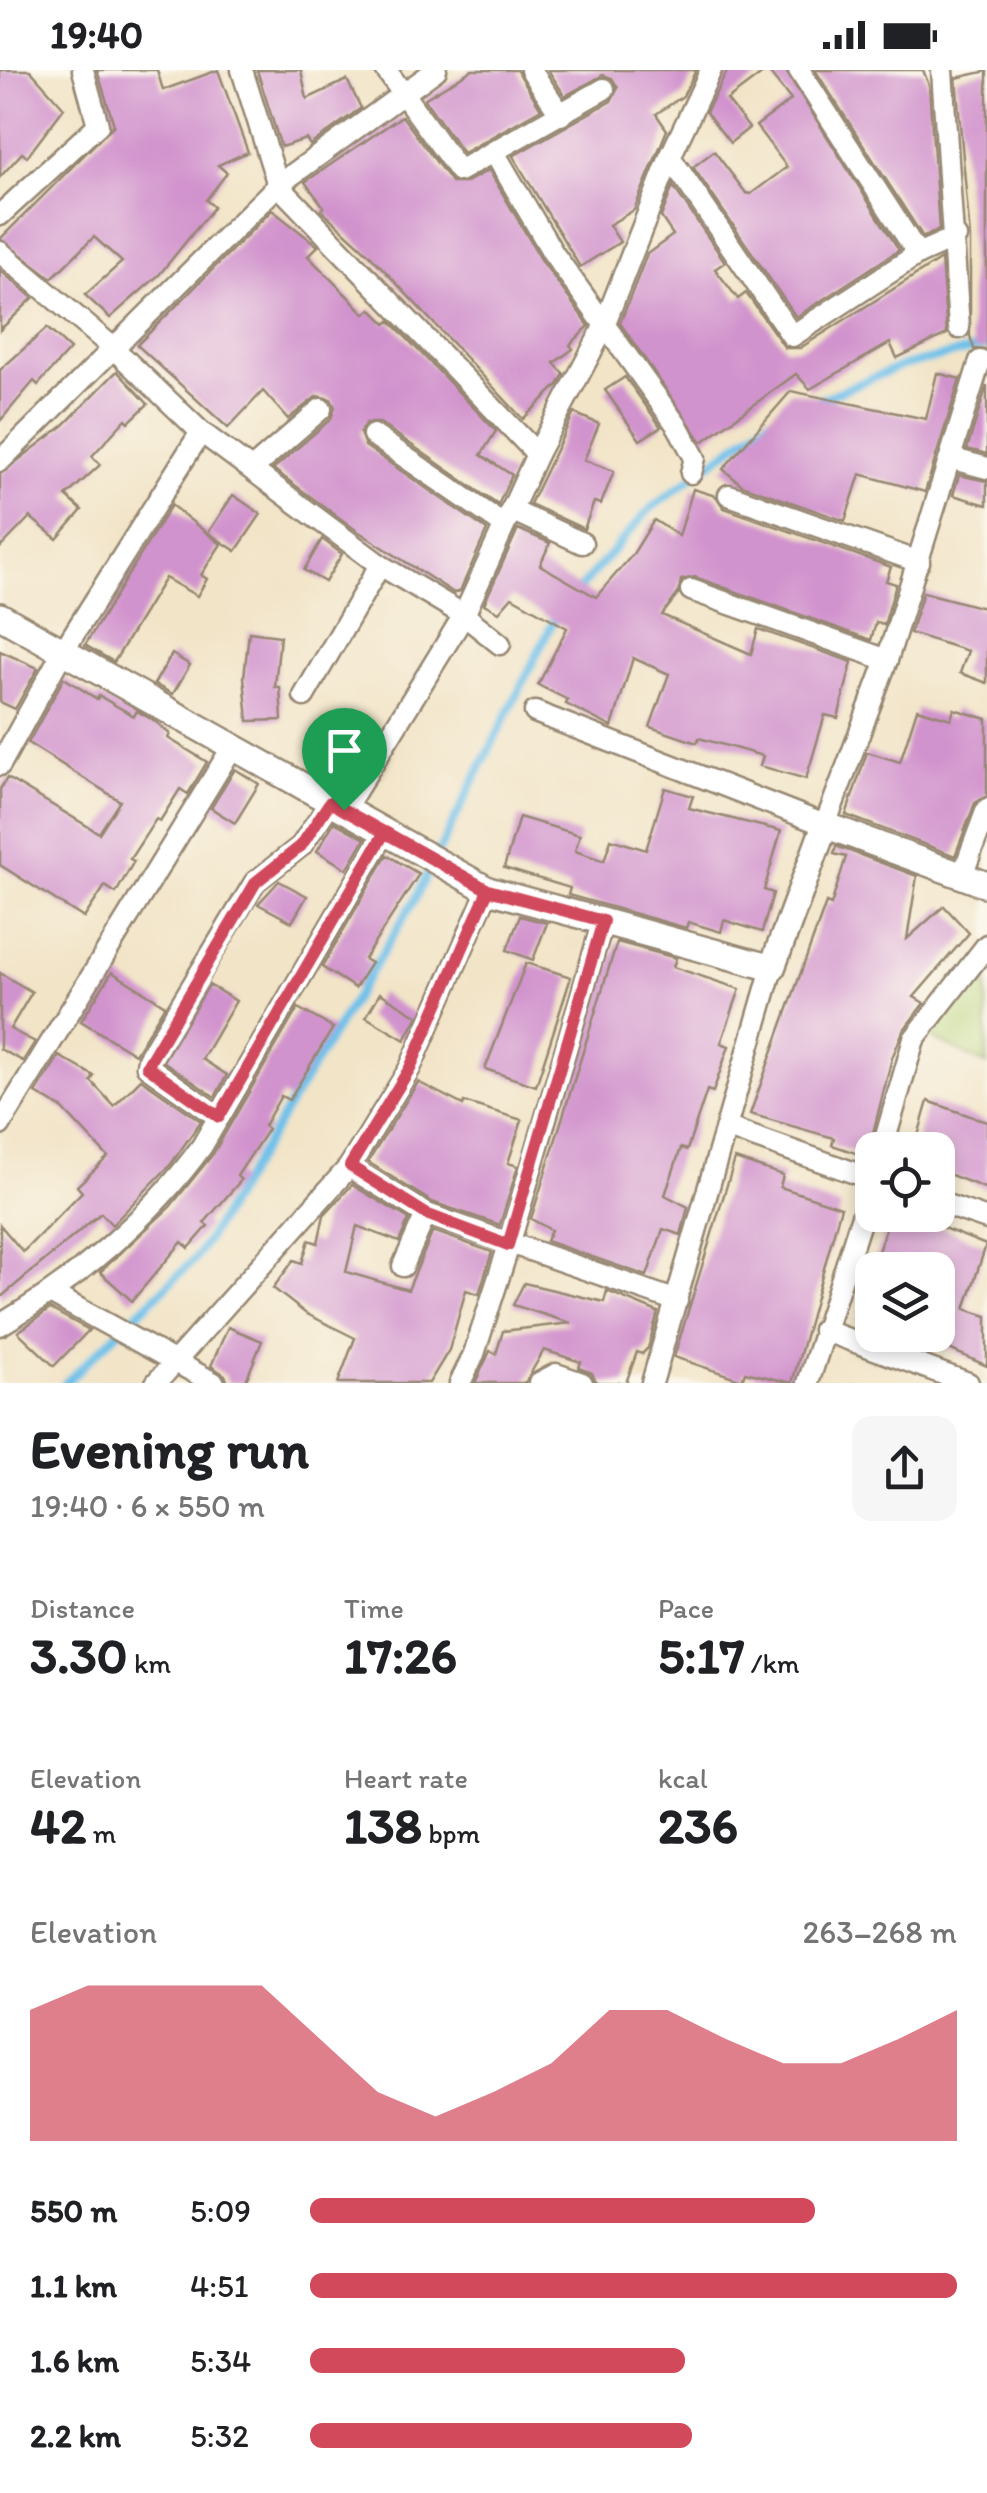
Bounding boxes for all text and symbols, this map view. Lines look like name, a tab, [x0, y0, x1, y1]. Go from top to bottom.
text: 19:40	[50, 12, 143, 58]
pin	[302, 708, 387, 811]
icon: arrive	[317, 723, 372, 778]
map controls	[855, 1132, 955, 1352]
button: locate	[855, 1132, 955, 1232]
button: layers	[855, 1252, 955, 1352]
text: Evening run	[30, 1416, 309, 1482]
button: share	[852, 1416, 957, 1521]
text: 19:40 · 6 × 550 m	[30, 1487, 265, 1525]
text: Distance	[30, 1591, 135, 1625]
text: Time	[344, 1591, 404, 1625]
text: Pace	[658, 1591, 714, 1625]
text: 3.30	[30, 1625, 128, 1686]
text: 17:26	[344, 1625, 457, 1686]
text: 5:17	[658, 1625, 745, 1686]
text: km	[128, 1646, 171, 1680]
text: /km	[745, 1646, 800, 1680]
text: Elevation	[30, 1761, 141, 1795]
text: Heart rate	[344, 1761, 468, 1795]
text: kcal	[658, 1761, 708, 1795]
text: 42	[30, 1795, 86, 1856]
text: 138	[344, 1795, 422, 1856]
text: 236	[658, 1795, 738, 1856]
text: m	[86, 1816, 116, 1850]
text: bpm	[422, 1816, 480, 1850]
text: Elevation	[30, 1913, 157, 1951]
text: 263–268 m	[803, 1913, 957, 1951]
text: 550 m	[30, 2192, 117, 2230]
text: 5:09	[190, 2192, 251, 2230]
text: 1.1 km	[30, 2267, 117, 2305]
text: 4:51	[190, 2267, 249, 2305]
text: 1.6 km	[30, 2342, 119, 2380]
text: 5:34	[190, 2342, 251, 2380]
text: 2.2 km	[30, 2417, 121, 2455]
text: 5:32	[190, 2417, 249, 2455]

